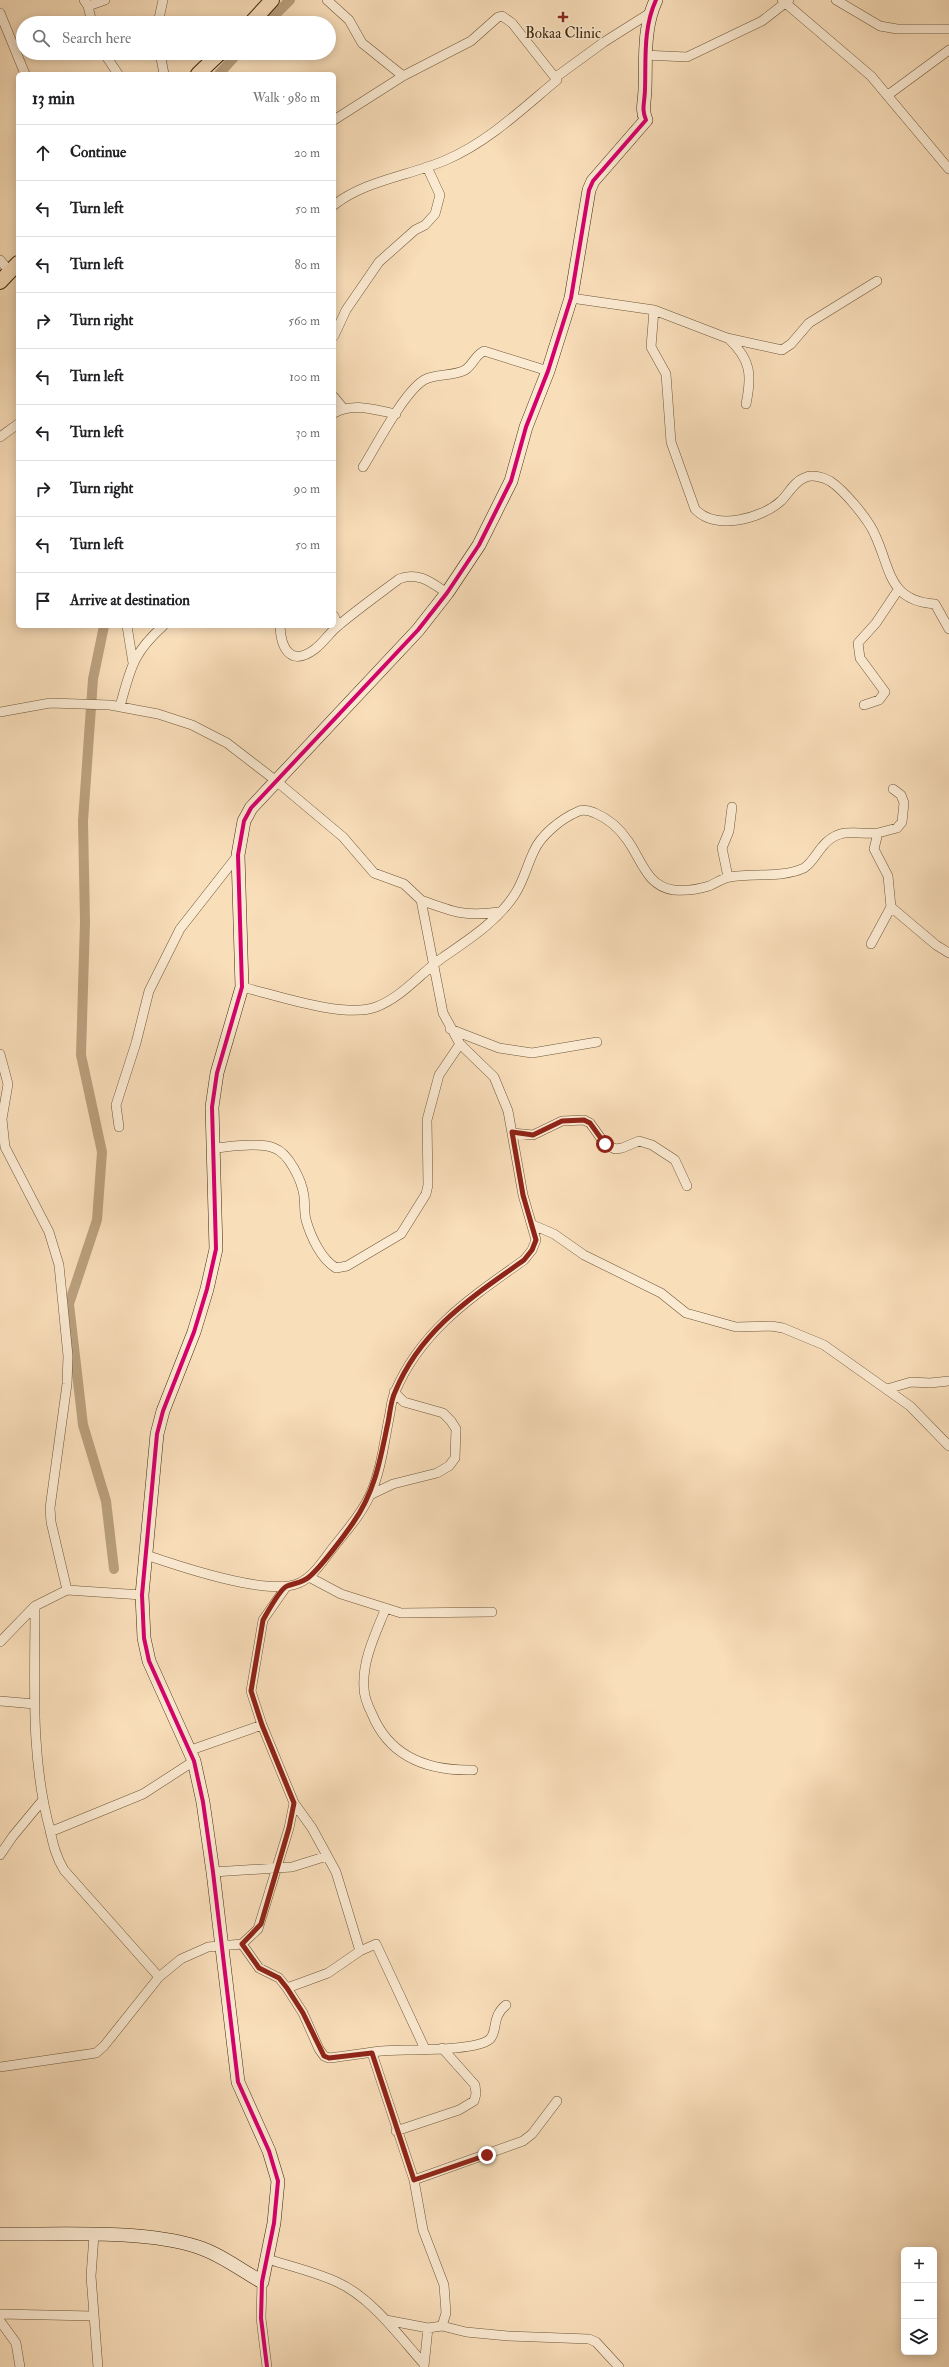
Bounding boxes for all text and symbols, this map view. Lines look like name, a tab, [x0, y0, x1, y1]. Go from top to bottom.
marker: Bokaa Clinic	[557, 11, 569, 23]
search box	[16, 16, 336, 60]
place label: Bokaa Clinic	[525, 24, 601, 43]
icon: search	[30, 27, 52, 49]
text: Search here	[62, 29, 131, 48]
text: 13 min	[32, 88, 75, 109]
text: Walk · 980 m	[253, 90, 320, 106]
icon: ahead	[32, 142, 54, 164]
text: Continue	[70, 143, 126, 162]
text: 20 m	[294, 145, 320, 161]
icon: left	[32, 198, 54, 220]
text: Turn left	[70, 199, 124, 218]
text: 50 m	[295, 201, 320, 217]
icon: left	[32, 254, 54, 276]
text: Turn left	[70, 255, 124, 274]
text: 80 m	[294, 257, 320, 273]
icon: right	[32, 310, 54, 332]
text: Turn right	[70, 311, 133, 330]
text: 560 m	[288, 313, 320, 329]
icon: left	[32, 366, 54, 388]
text: Turn left	[70, 367, 124, 386]
text: 100 m	[289, 369, 320, 385]
icon: left	[32, 422, 54, 444]
text: Turn left	[70, 423, 124, 442]
text: 30 m	[296, 425, 320, 441]
icon: right	[32, 478, 54, 500]
text: Turn right	[70, 479, 133, 498]
text: 90 m	[294, 481, 320, 497]
icon: left	[32, 534, 54, 556]
text: Turn left	[70, 535, 124, 554]
text: 50 m	[295, 537, 320, 553]
icon: arrive	[32, 590, 54, 612]
text: Arrive at destination	[70, 591, 190, 610]
route start	[596, 1135, 614, 1153]
route end	[478, 2146, 496, 2164]
map controls	[901, 2247, 937, 2355]
button: +	[901, 2247, 937, 2283]
button: −	[901, 2283, 937, 2319]
button: layers	[901, 2319, 937, 2355]

